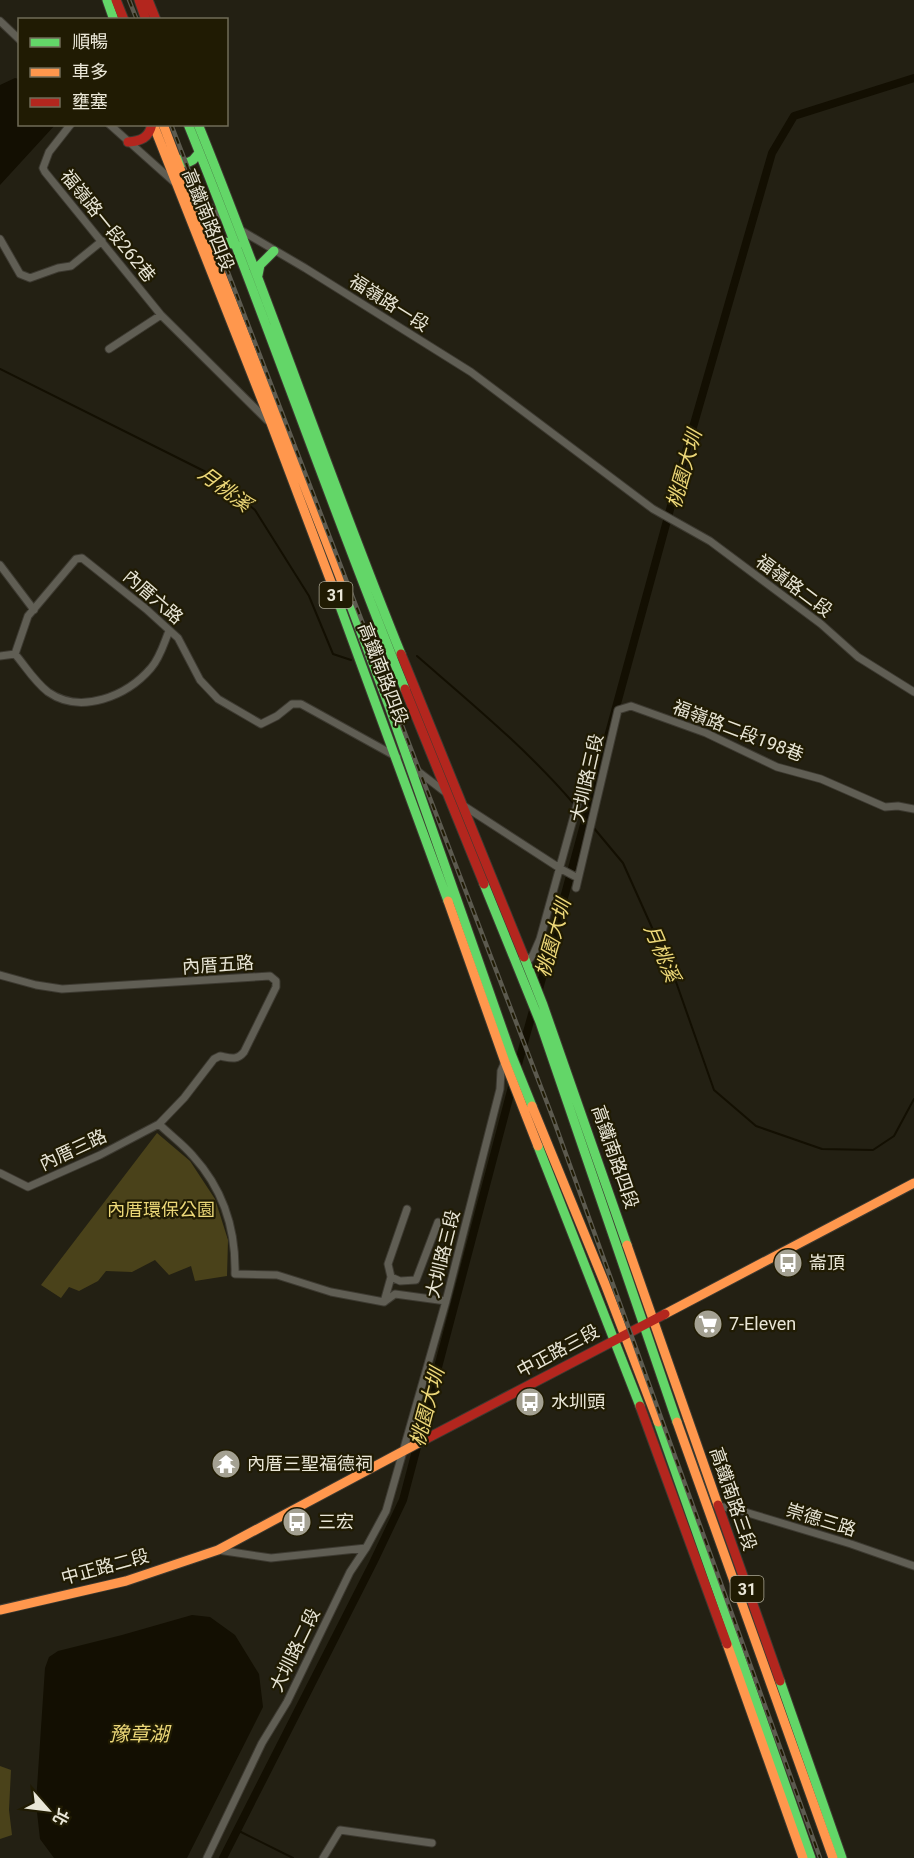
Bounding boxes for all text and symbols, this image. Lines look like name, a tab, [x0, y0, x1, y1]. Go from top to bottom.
legend	[18, 18, 228, 126]
text: 順暢	[72, 31, 108, 52]
text: 車多	[72, 61, 108, 82]
text: 壅塞	[72, 91, 108, 112]
street label: 福嶺路一段262巷	[57, 165, 160, 286]
street label: 高鐵南路四段	[178, 166, 238, 274]
street label: 福嶺路一段	[346, 270, 433, 335]
water label: 桃園大圳	[661, 424, 707, 511]
water label: 月桃溪	[194, 461, 259, 518]
street label: 福嶺路二段	[752, 550, 837, 621]
street label: 內厝六路	[119, 565, 187, 628]
road number: 31	[320, 582, 352, 608]
street label: 高鐵南路四段	[354, 620, 413, 728]
street label: 福嶺路二段198巷	[670, 696, 807, 765]
street label: 大圳路三段	[566, 732, 607, 824]
water label: 桃園大圳	[530, 893, 576, 980]
water label: 月桃溪	[639, 921, 686, 988]
street label: 內厝五路	[181, 952, 255, 977]
street label: 高鐵南路四段	[588, 1102, 643, 1211]
street label: 內厝三路	[36, 1125, 110, 1174]
park label: 內厝環保公園	[107, 1199, 215, 1220]
street label: 大圳路三段	[421, 1208, 464, 1300]
bus stop icon: 崙頂	[772, 1247, 804, 1279]
place label: 崙頂	[809, 1252, 845, 1273]
supermarket icon: 7-Eleven	[692, 1308, 724, 1340]
place label: 7-Eleven	[729, 1313, 796, 1334]
street label: 中正路三段	[513, 1320, 602, 1381]
water label: 桃園大圳	[405, 1362, 450, 1449]
bus stop icon: 水圳頭	[514, 1386, 546, 1418]
place label: 水圳頭	[551, 1391, 605, 1412]
street label: 高鐵南路三段	[706, 1444, 761, 1553]
temple icon: 內厝三聖福德祠	[210, 1448, 242, 1480]
place label: 內厝三聖福德祠	[247, 1453, 373, 1474]
street label: 崇德三路	[784, 1499, 859, 1540]
bus stop icon: 三宏	[281, 1506, 313, 1538]
place label: 三宏	[318, 1511, 354, 1532]
street label: 中正路二段	[59, 1545, 151, 1588]
road number: 31	[730, 1576, 764, 1602]
street label: 大圳路二段	[265, 1605, 324, 1695]
water label: 豫章湖	[109, 1722, 172, 1746]
north arrow	[18, 1780, 78, 1840]
text: 北	[49, 1805, 73, 1828]

